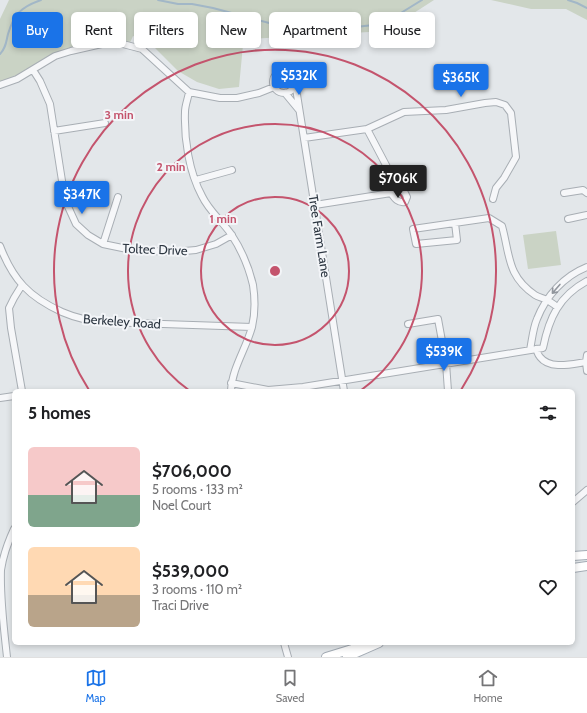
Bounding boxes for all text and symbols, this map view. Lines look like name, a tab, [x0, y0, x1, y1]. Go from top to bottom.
chip: Buy	[12, 12, 63, 48]
chip: Rent	[71, 12, 126, 48]
chip: Filters	[134, 12, 198, 48]
chip: New	[206, 12, 261, 48]
chip: Apartment	[269, 12, 361, 48]
chip: House	[369, 12, 435, 48]
pin: $532K	[271, 62, 327, 96]
pin: $365K	[433, 64, 489, 98]
text: $532K	[281, 67, 317, 83]
text: $365K	[443, 69, 480, 85]
text: 3 min	[104, 107, 134, 122]
text: 2 min	[157, 159, 185, 174]
pin: $706K	[370, 165, 426, 199]
text: $706K	[379, 170, 417, 186]
pin: $347K	[54, 181, 110, 215]
text: $347K	[63, 186, 101, 202]
street label: Tree Farm Lane	[306, 194, 334, 279]
text: 1 min	[209, 211, 237, 226]
street label: Toltec Drive	[122, 240, 188, 258]
centre of rings	[268, 264, 282, 278]
one-way arrow	[551, 284, 560, 294]
street label: Berkeley Road	[83, 310, 161, 332]
pin: $539K	[416, 338, 472, 372]
text: $539K	[426, 343, 463, 359]
icon: filters	[537, 402, 559, 424]
text: 5 homes	[28, 403, 91, 423]
text: $706,000	[152, 461, 232, 481]
icon: home	[60, 463, 108, 511]
icon: heart	[537, 476, 559, 498]
text: 5 rooms · 133 m²	[152, 481, 243, 497]
text: Noel Court	[152, 497, 211, 513]
text: $539,000	[152, 561, 229, 581]
icon: home	[60, 563, 108, 611]
icon: heart	[537, 576, 559, 598]
text: 3 rooms · 110 m²	[152, 581, 242, 597]
text: Traci Drive	[152, 597, 209, 613]
tab: Map	[85, 667, 107, 705]
tab: Saved	[276, 667, 304, 705]
tab: Home	[473, 667, 502, 705]

